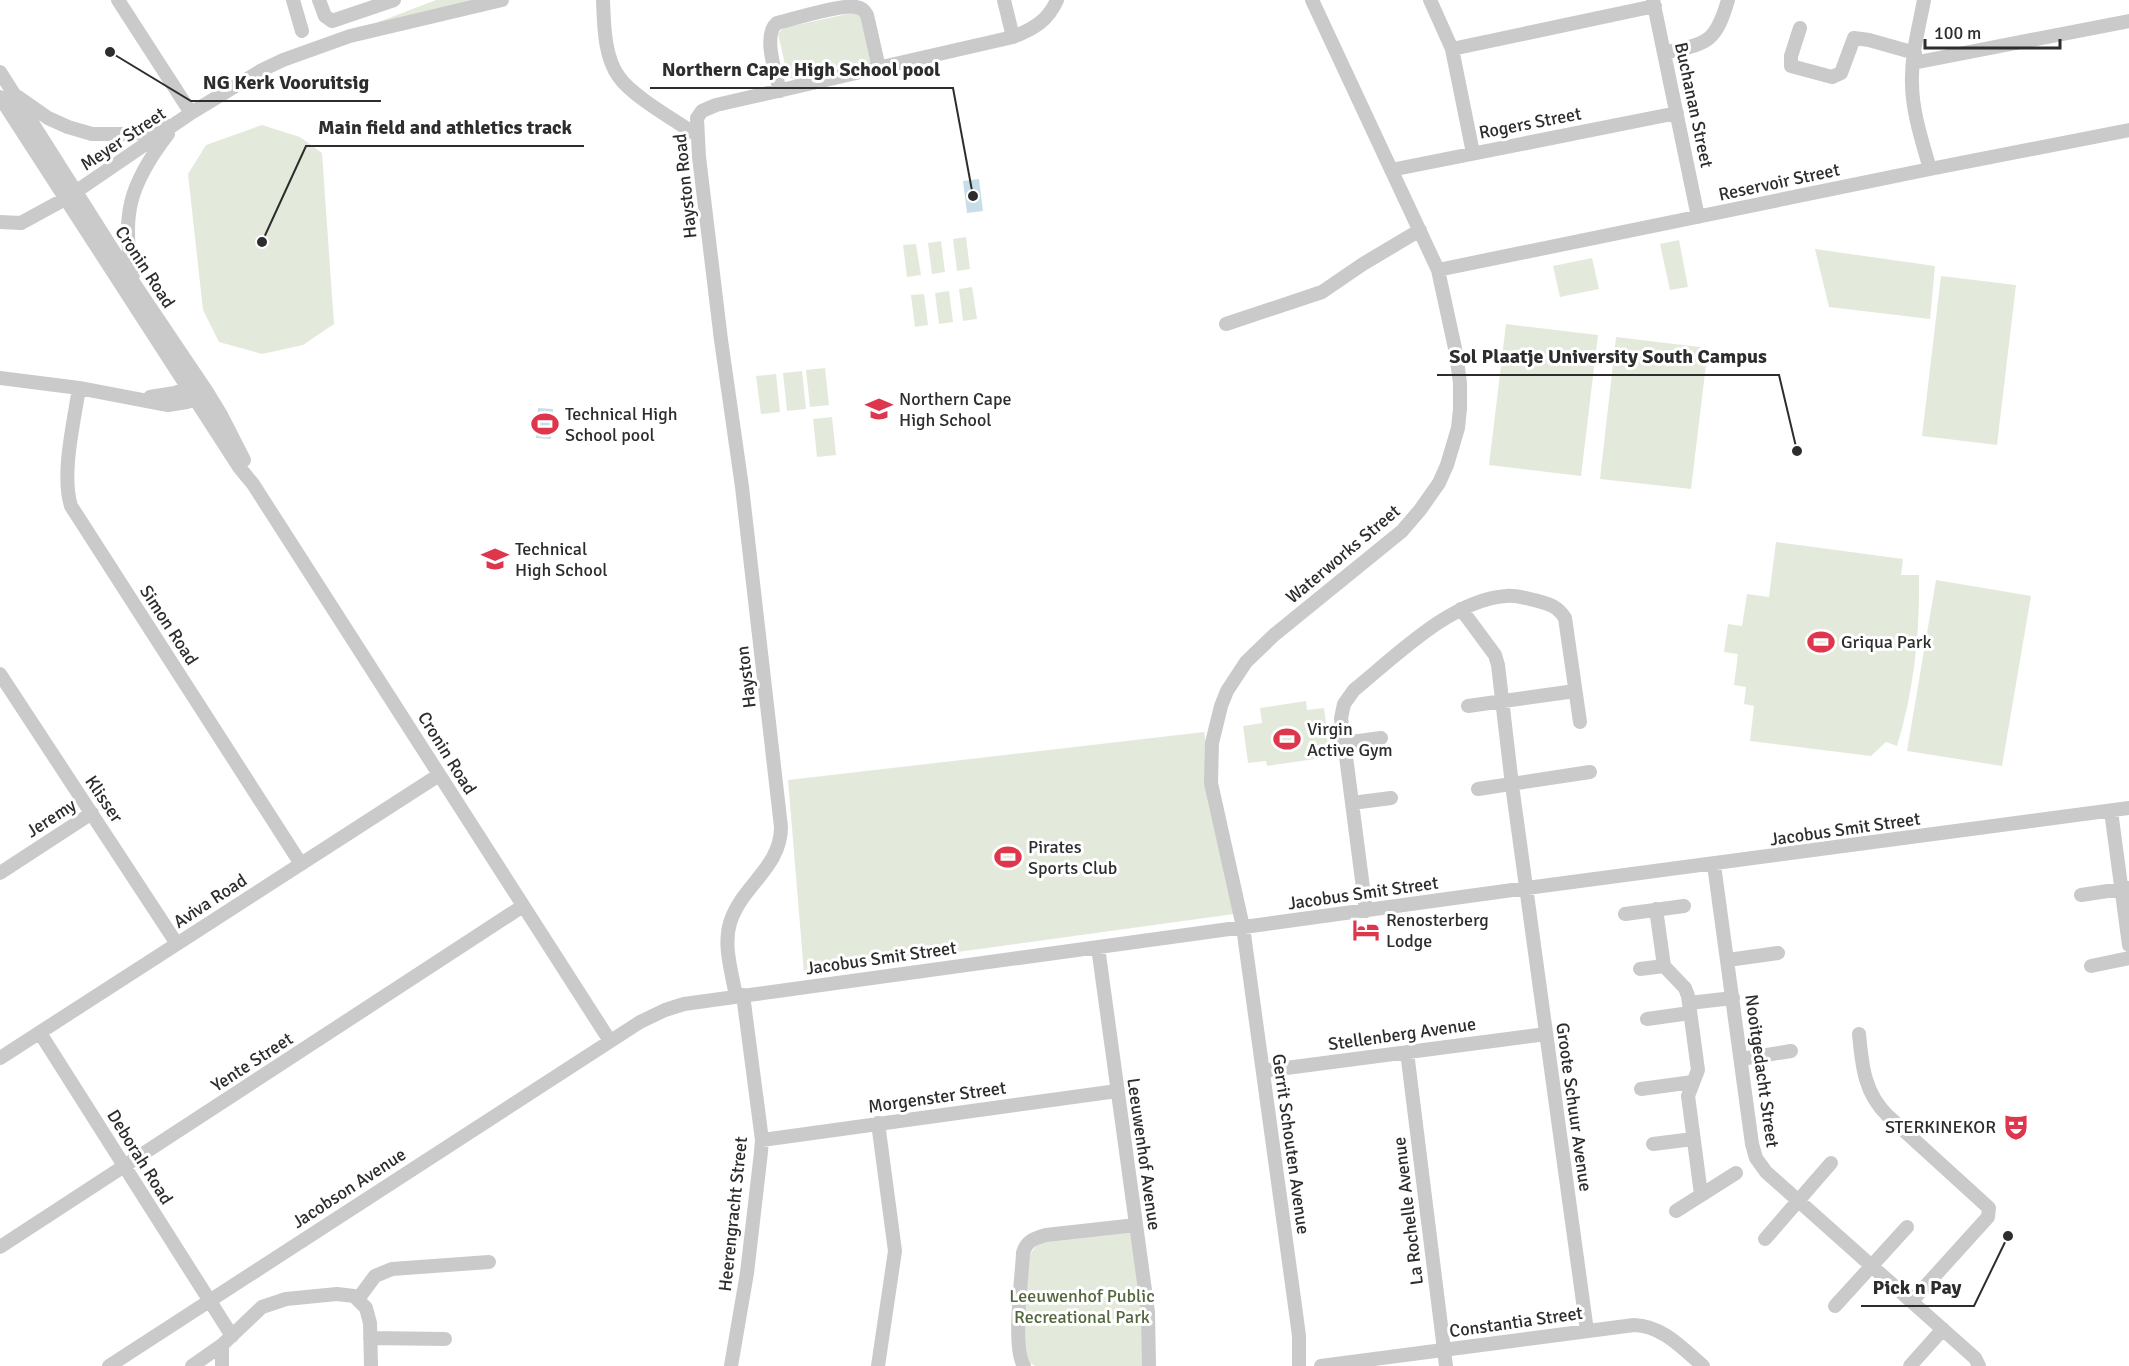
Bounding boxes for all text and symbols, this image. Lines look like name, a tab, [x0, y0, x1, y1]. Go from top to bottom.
scale bar	[1925, 12, 2060, 50]
text: 100 m	[1934, 22, 1981, 44]
street label: Buchanan Street	[1670, 40, 1718, 170]
callout: Northern Cape High School pool	[650, 50, 953, 88]
text: Northern Cape High School pool	[662, 57, 940, 82]
callout: NG Kerk Vooruitsig	[191, 63, 381, 101]
text: NG Kerk Vooruitsig	[203, 70, 369, 95]
street label: Meyer Street	[76, 102, 170, 176]
street label: Rogers Street	[1477, 102, 1583, 144]
callout: Main field and athletics track	[306, 108, 584, 146]
text: Main field and athletics track	[318, 115, 573, 140]
street label: Hayston Road	[669, 133, 701, 239]
street label: Reservoir Street	[1716, 158, 1842, 206]
street label: Cronin Road	[110, 222, 180, 312]
callout: Sol Plaatje University South Campus	[1437, 337, 1779, 375]
text: Sol Plaatje University South Campus	[1449, 344, 1767, 369]
place label: Northern Cape High School	[899, 388, 1012, 431]
school or university icon: Northern Cape High School	[864, 394, 894, 424]
place label: Technical High School pool	[565, 403, 678, 446]
sports icon: Technical High School pool	[530, 409, 560, 439]
street label: Waterworks Street	[1281, 500, 1405, 608]
place label: Technical High School	[515, 538, 608, 581]
school or university icon: Technical High School	[480, 544, 510, 574]
street label: Simon Road	[135, 581, 203, 669]
sports icon: Griqua Park	[1806, 627, 1836, 657]
place label: Griqua Park	[1841, 631, 1931, 653]
street label: Hayston	[731, 645, 761, 709]
street label: Cronin Road	[413, 708, 481, 798]
place label: Virgin Active Gym	[1307, 718, 1393, 761]
sports icon: Virgin Active Gym	[1272, 724, 1302, 754]
street label: Klisser	[80, 771, 128, 827]
street label: Jeremy	[22, 794, 80, 842]
street label: Jacobus Smit Street	[1768, 808, 1922, 850]
place label: Pirates Sports Club	[1028, 836, 1117, 879]
sports icon: Pirates Sports Club	[993, 842, 1023, 872]
street label: Aviva Road	[169, 869, 251, 933]
street label: Jacobus Smit Street	[1286, 872, 1440, 914]
place label: Renosterberg Lodge	[1386, 909, 1489, 952]
hotel icon: Renosterberg Lodge	[1351, 915, 1381, 945]
street label: Jacobus Smit Street	[804, 937, 958, 979]
street label: Nooitgedacht Street	[1740, 993, 1784, 1149]
street label: Stellenberg Avenue	[1327, 1013, 1477, 1055]
street label: Groote Schuur Avenue	[1551, 1021, 1597, 1193]
street label: Yente Street	[207, 1027, 297, 1097]
street label: Gerrit Schouten Avenue	[1267, 1052, 1315, 1236]
street label: Morgenster Street	[867, 1076, 1007, 1118]
street label: Leeuwenhof Avenue	[1122, 1076, 1166, 1232]
street label: Deborah Road	[102, 1106, 178, 1208]
theatre icon: STERKINEKOR	[2001, 1112, 2031, 1142]
place label: STERKINEKOR	[1885, 1116, 1996, 1138]
street label: Heerengracht Street	[714, 1135, 752, 1293]
street label: La Rochelle Avenue	[1388, 1136, 1428, 1286]
street label: Jacobson Avenue	[288, 1143, 410, 1233]
callout: Pick n Pay	[1861, 1268, 1974, 1306]
text: Pick n Pay	[1873, 1275, 1961, 1300]
park label: Leeuwenhof Public Recreational Park	[1009, 1285, 1155, 1328]
street label: Constantia Street	[1448, 1302, 1584, 1342]

